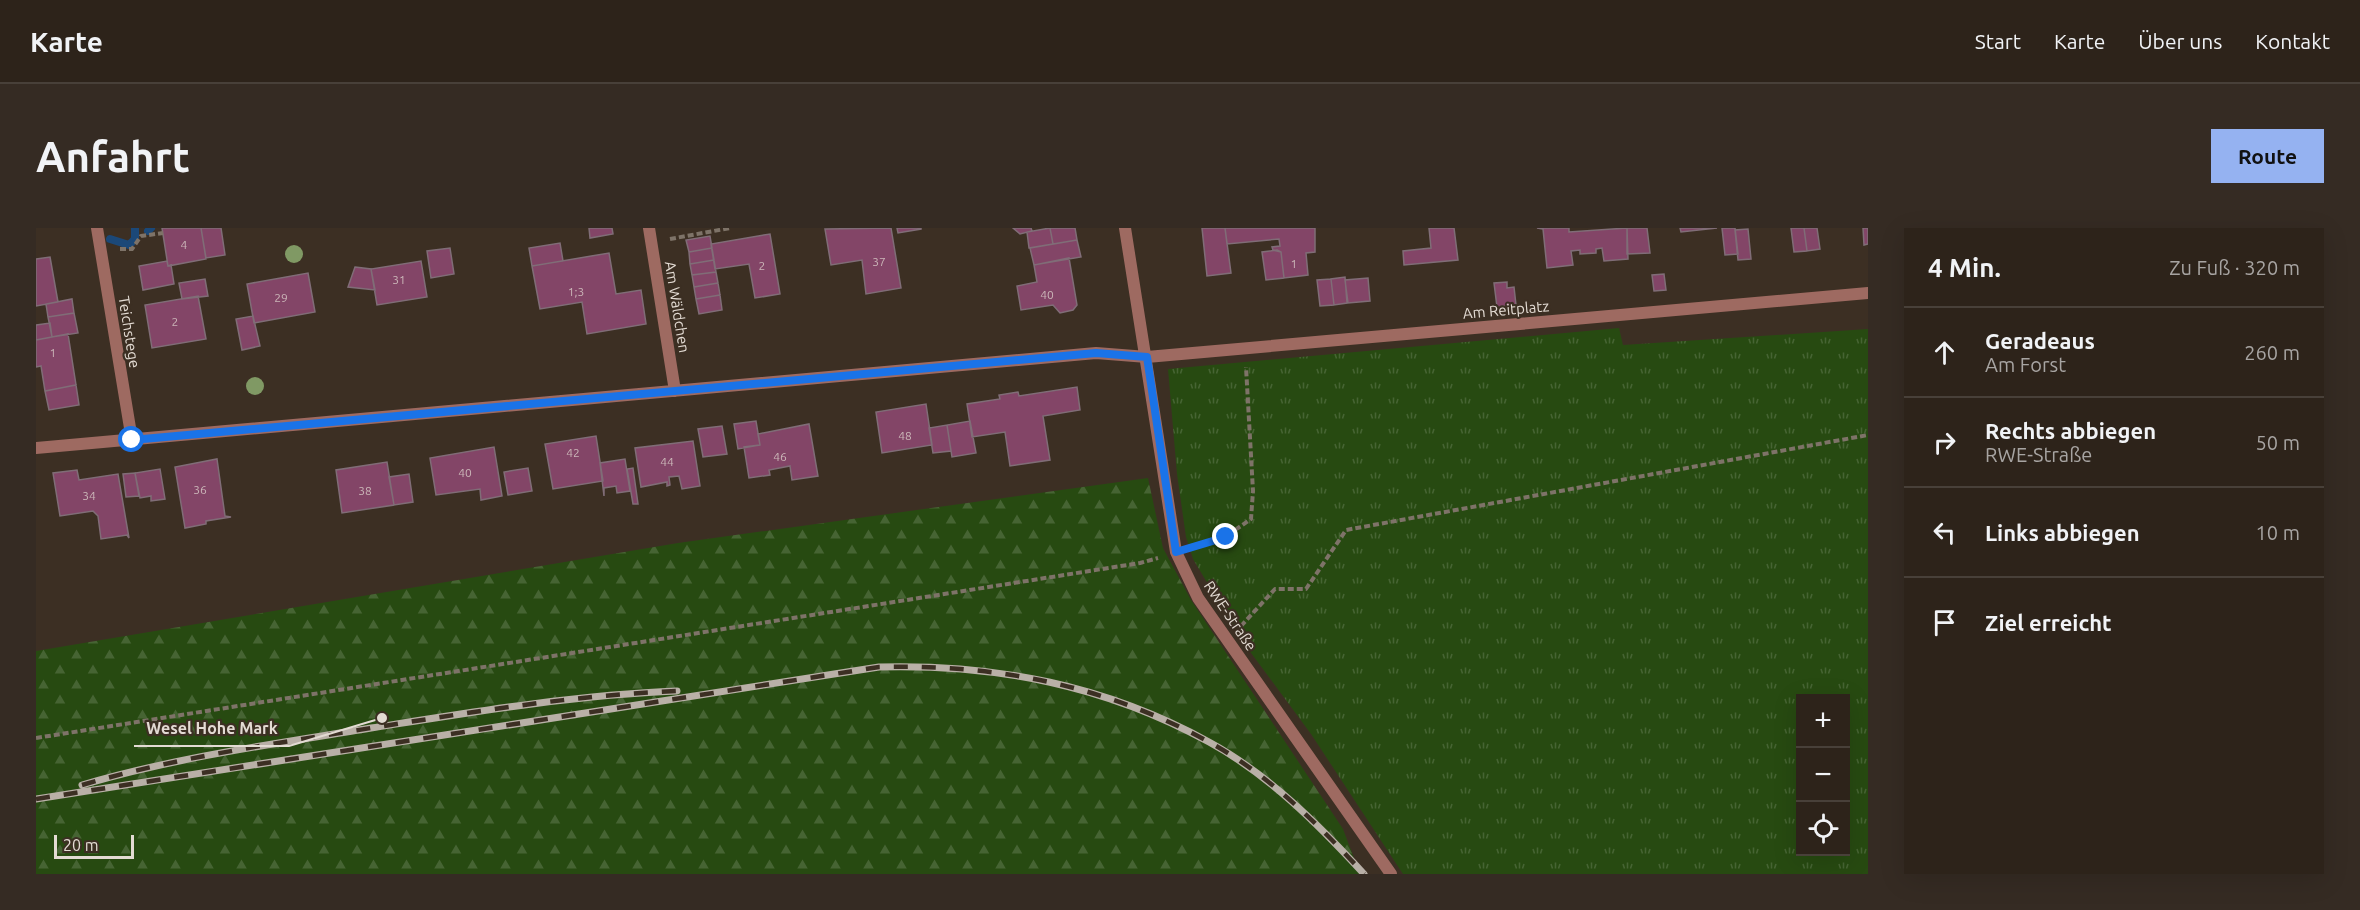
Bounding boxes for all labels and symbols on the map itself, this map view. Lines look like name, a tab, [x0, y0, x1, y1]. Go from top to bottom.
house number: 4	[181, 238, 188, 251]
house number: 37	[872, 255, 886, 268]
house number: 1	[1291, 257, 1297, 270]
house number: 2	[759, 259, 765, 272]
street label: Am Wäldchen	[662, 260, 693, 354]
house number: 31	[392, 273, 406, 286]
house number: 1;3	[568, 285, 584, 298]
house number: 40	[1040, 288, 1054, 301]
house number: 29	[274, 291, 288, 304]
street label: Teichstege	[115, 295, 144, 369]
street label: Am Reitplatz	[1462, 297, 1550, 322]
house number: 2	[172, 315, 178, 328]
house number: 1	[50, 346, 56, 359]
route start	[118, 426, 144, 452]
house number: 48	[898, 429, 912, 442]
house number: 42	[566, 446, 580, 459]
house number: 46	[773, 450, 787, 463]
house number: 44	[660, 455, 674, 468]
house number: 40	[458, 466, 472, 479]
house number: 36	[193, 483, 207, 496]
house number: 38	[358, 484, 372, 497]
house number: 34	[82, 489, 96, 502]
route end	[1212, 523, 1238, 549]
street label: RWE-Straße	[1201, 578, 1260, 654]
callout: Wesel Hohe Mark	[134, 712, 289, 746]
text: Wesel Hohe Mark	[146, 719, 278, 737]
scale bar	[54, 832, 134, 860]

